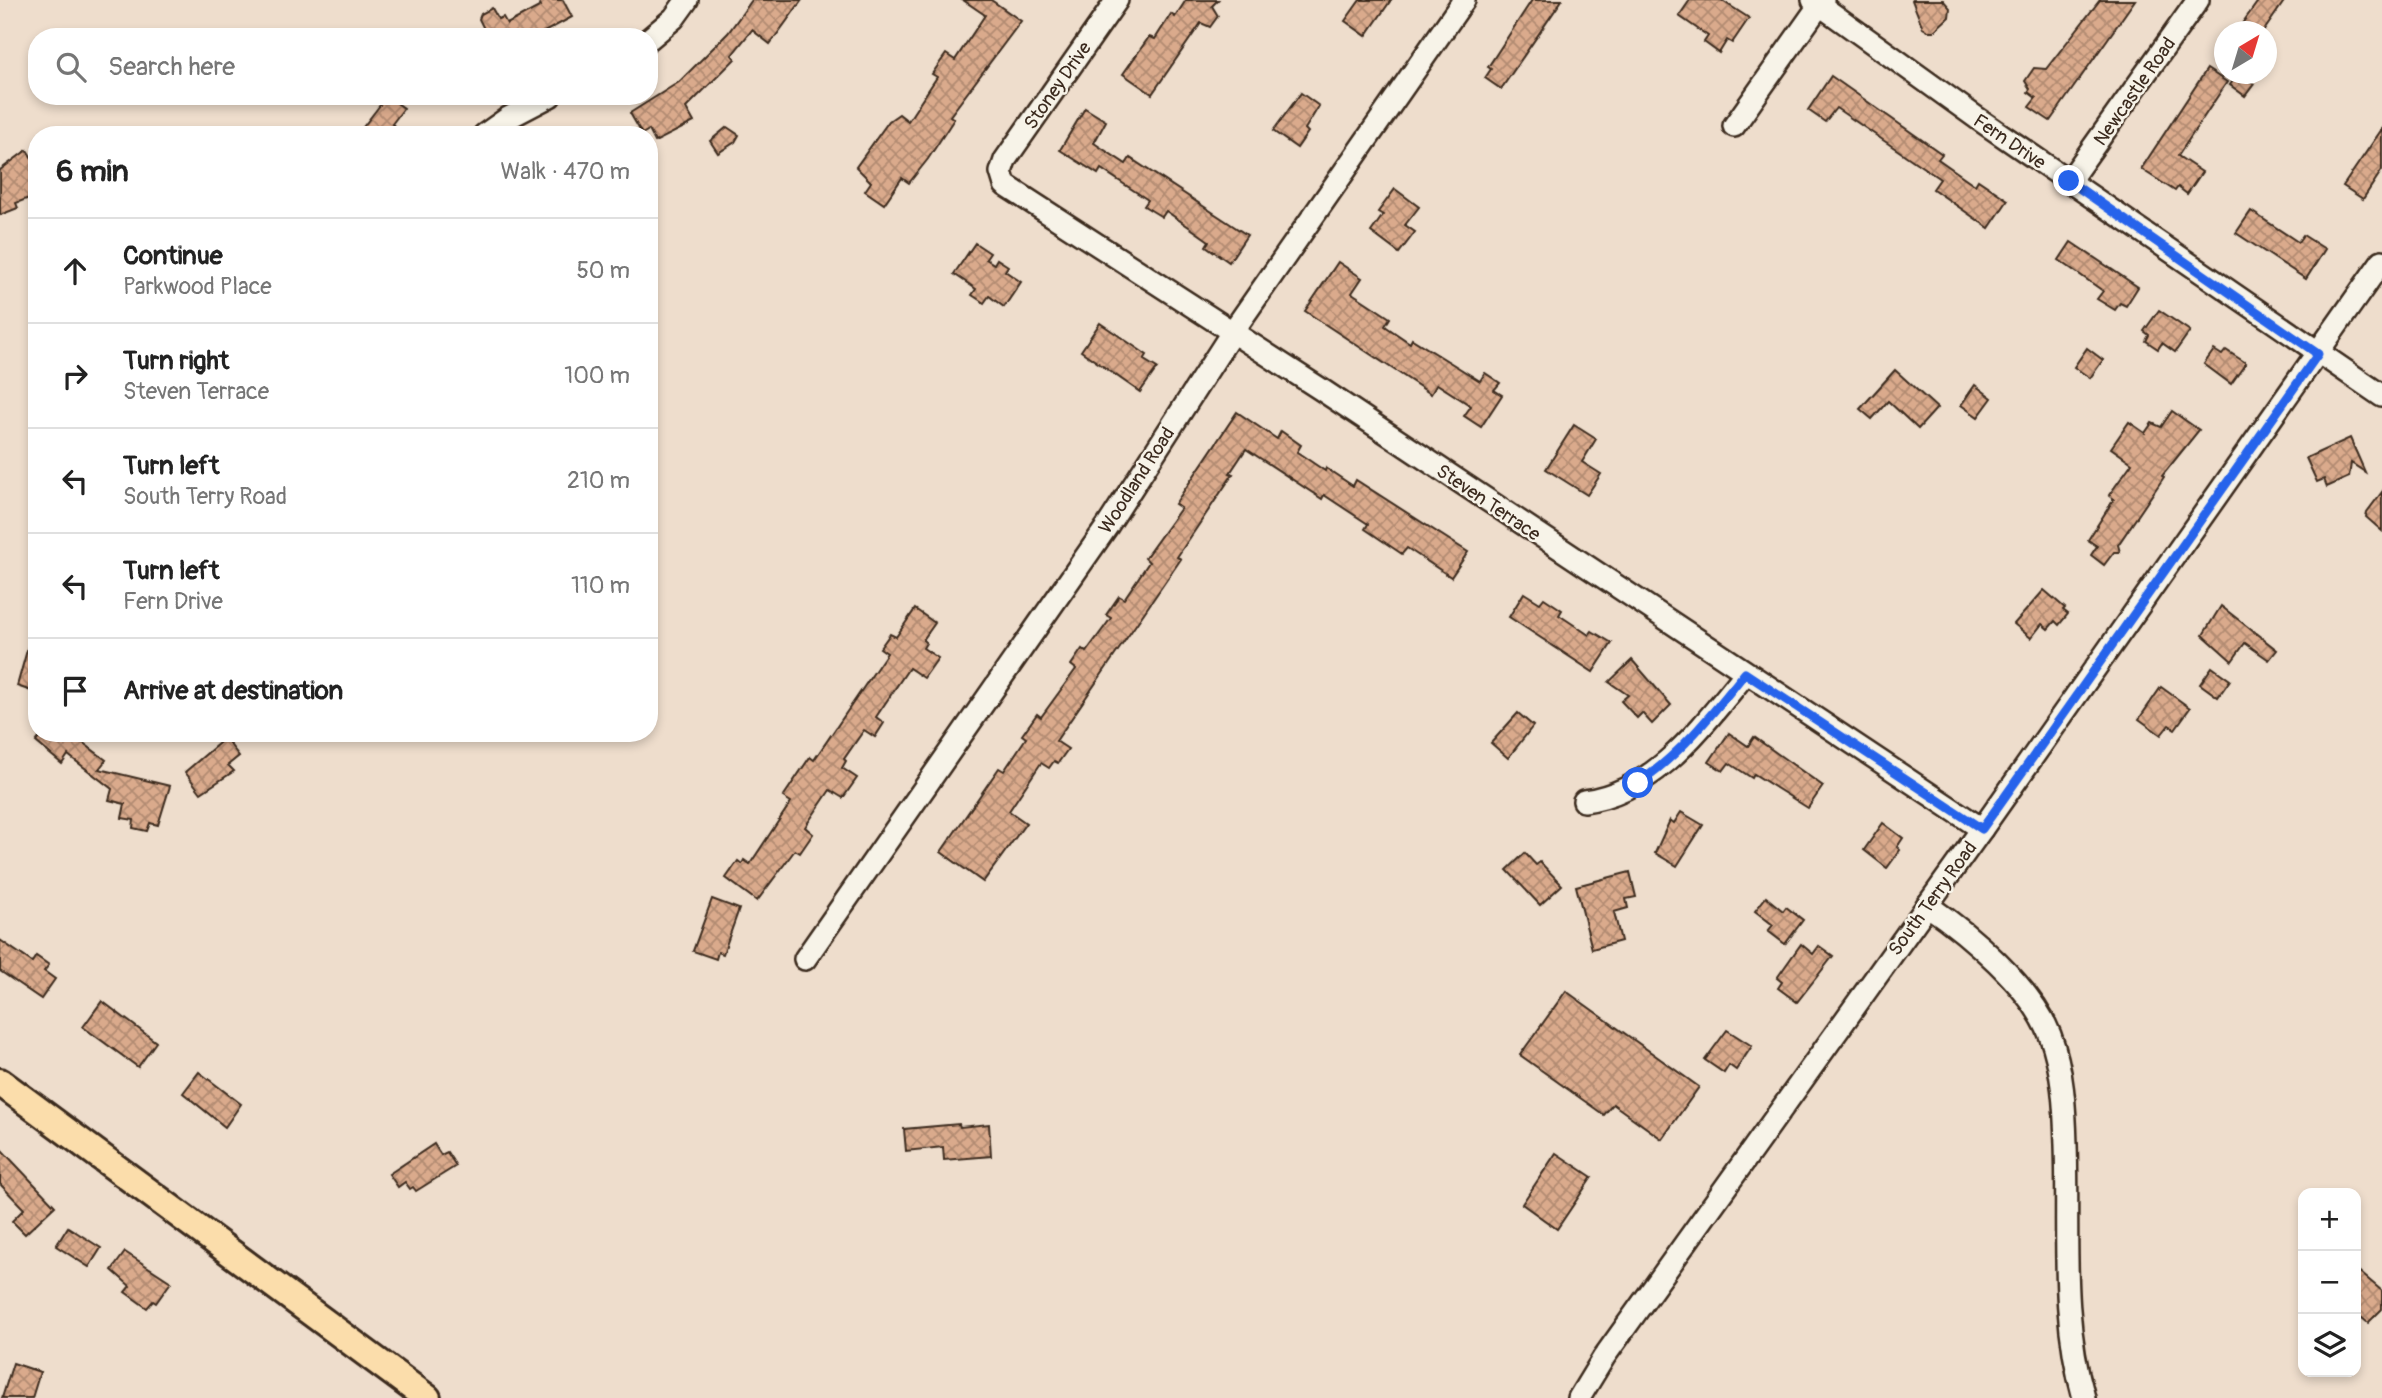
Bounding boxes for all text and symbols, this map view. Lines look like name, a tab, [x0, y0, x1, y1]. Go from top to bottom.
north arrow	[2214, 21, 2277, 84]
search box	[28, 28, 658, 105]
street label: Newcastle Road	[2089, 33, 2181, 150]
street label: Stoney Drive	[1019, 37, 1097, 134]
icon: search	[52, 48, 90, 86]
text: Search here	[108, 51, 235, 83]
street label: Fern Drive	[1969, 109, 2051, 175]
text: 6 min	[56, 153, 129, 190]
text: Walk · 470 m	[501, 157, 630, 186]
route end	[2053, 165, 2084, 196]
text: Continue	[123, 240, 223, 272]
icon: ahead	[56, 252, 94, 290]
text: 50 m	[576, 256, 630, 285]
text: Parkwood Place	[123, 272, 272, 301]
text: Turn right	[123, 345, 229, 377]
icon: right	[56, 357, 94, 395]
text: 100 m	[564, 361, 630, 390]
text: Steven Terrace	[123, 377, 269, 406]
street label: Woodland Road	[1093, 423, 1180, 538]
text: Turn left	[123, 450, 219, 482]
street label: Steven Terrace	[1432, 459, 1546, 547]
icon: left	[56, 462, 94, 500]
text: 210 m	[567, 466, 630, 495]
text: South Terry Road	[123, 482, 287, 511]
text: Turn left	[123, 555, 219, 587]
icon: left	[56, 567, 94, 605]
text: 110 m	[571, 571, 630, 600]
text: Fern Drive	[123, 587, 223, 616]
icon: arrive	[56, 672, 94, 710]
text: Arrive at destination	[123, 675, 343, 707]
route start	[1622, 767, 1653, 798]
street label: South Terry Road	[1883, 837, 1982, 960]
map controls	[2298, 1188, 2361, 1377]
button: +	[2298, 1188, 2361, 1251]
button: −	[2298, 1251, 2361, 1314]
button: layers	[2298, 1314, 2361, 1377]

